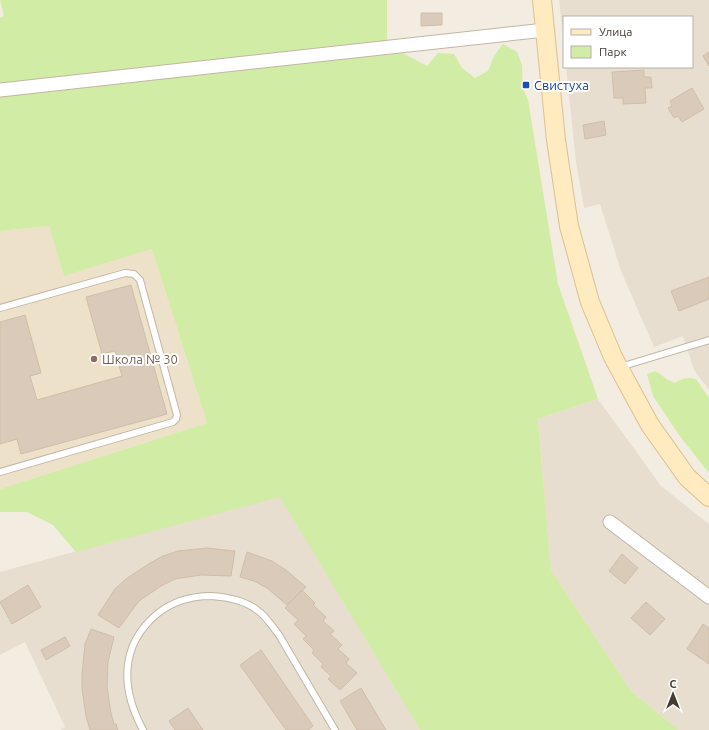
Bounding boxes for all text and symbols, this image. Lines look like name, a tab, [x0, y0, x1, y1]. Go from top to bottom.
legend	[563, 16, 693, 68]
text: Улица	[599, 25, 632, 38]
text: Парк	[599, 45, 627, 58]
place label: Свистуха	[534, 78, 589, 92]
marker: Свистуха	[521, 80, 531, 90]
place label: Школа № 30	[102, 352, 178, 366]
marker: Школа № 30	[89, 354, 99, 364]
north arrow	[653, 674, 693, 714]
text: С	[669, 678, 677, 690]

